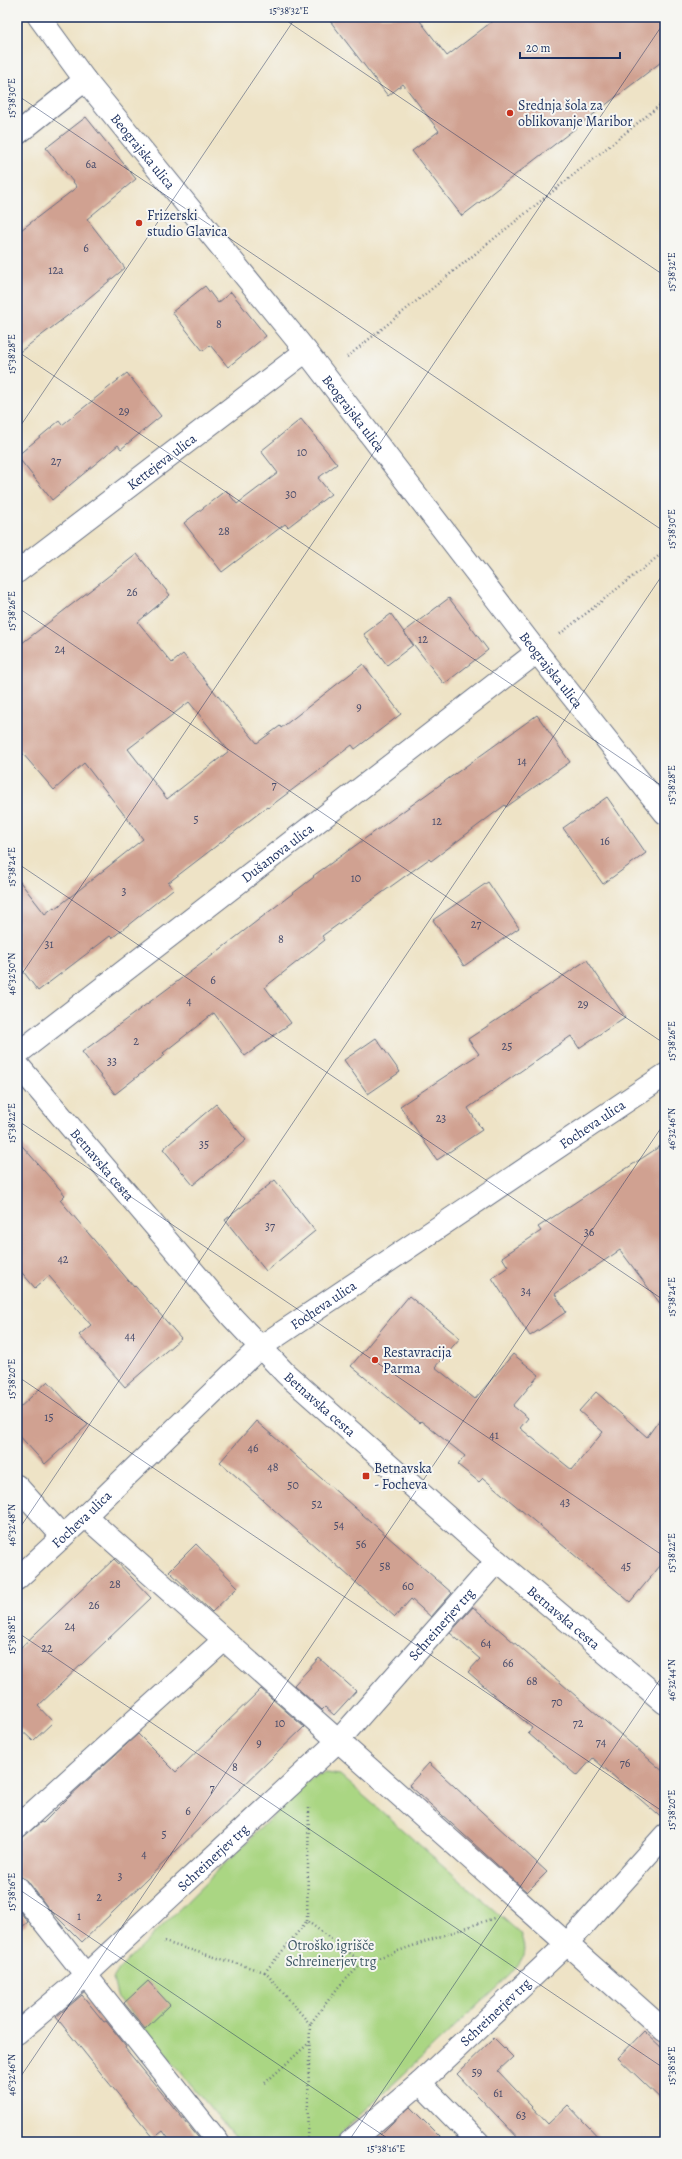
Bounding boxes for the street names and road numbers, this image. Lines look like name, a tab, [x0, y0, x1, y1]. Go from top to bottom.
street label: Beograjska ulica	[106, 109, 180, 194]
street label: Beograjska ulica	[318, 371, 390, 456]
street label: Kettejeva ulica	[123, 429, 201, 494]
street label: Beograjska ulica	[515, 628, 588, 712]
street label: Dušanova ulica	[237, 818, 318, 887]
street label: Focheva ulica	[555, 1095, 629, 1153]
street label: Betnavska cesta	[66, 1124, 139, 1205]
street label: Focheva ulica	[286, 1275, 360, 1334]
street label: Betnavska cesta	[280, 1367, 360, 1441]
street label: Focheva ulica	[47, 1486, 116, 1552]
street label: Betnavska cesta	[523, 1581, 605, 1654]
street label: Schreinerjev trg	[404, 1584, 479, 1665]
street label: Schreinerjev trg	[173, 1819, 253, 1895]
street label: Schreinerjev trg	[456, 1974, 535, 2050]

